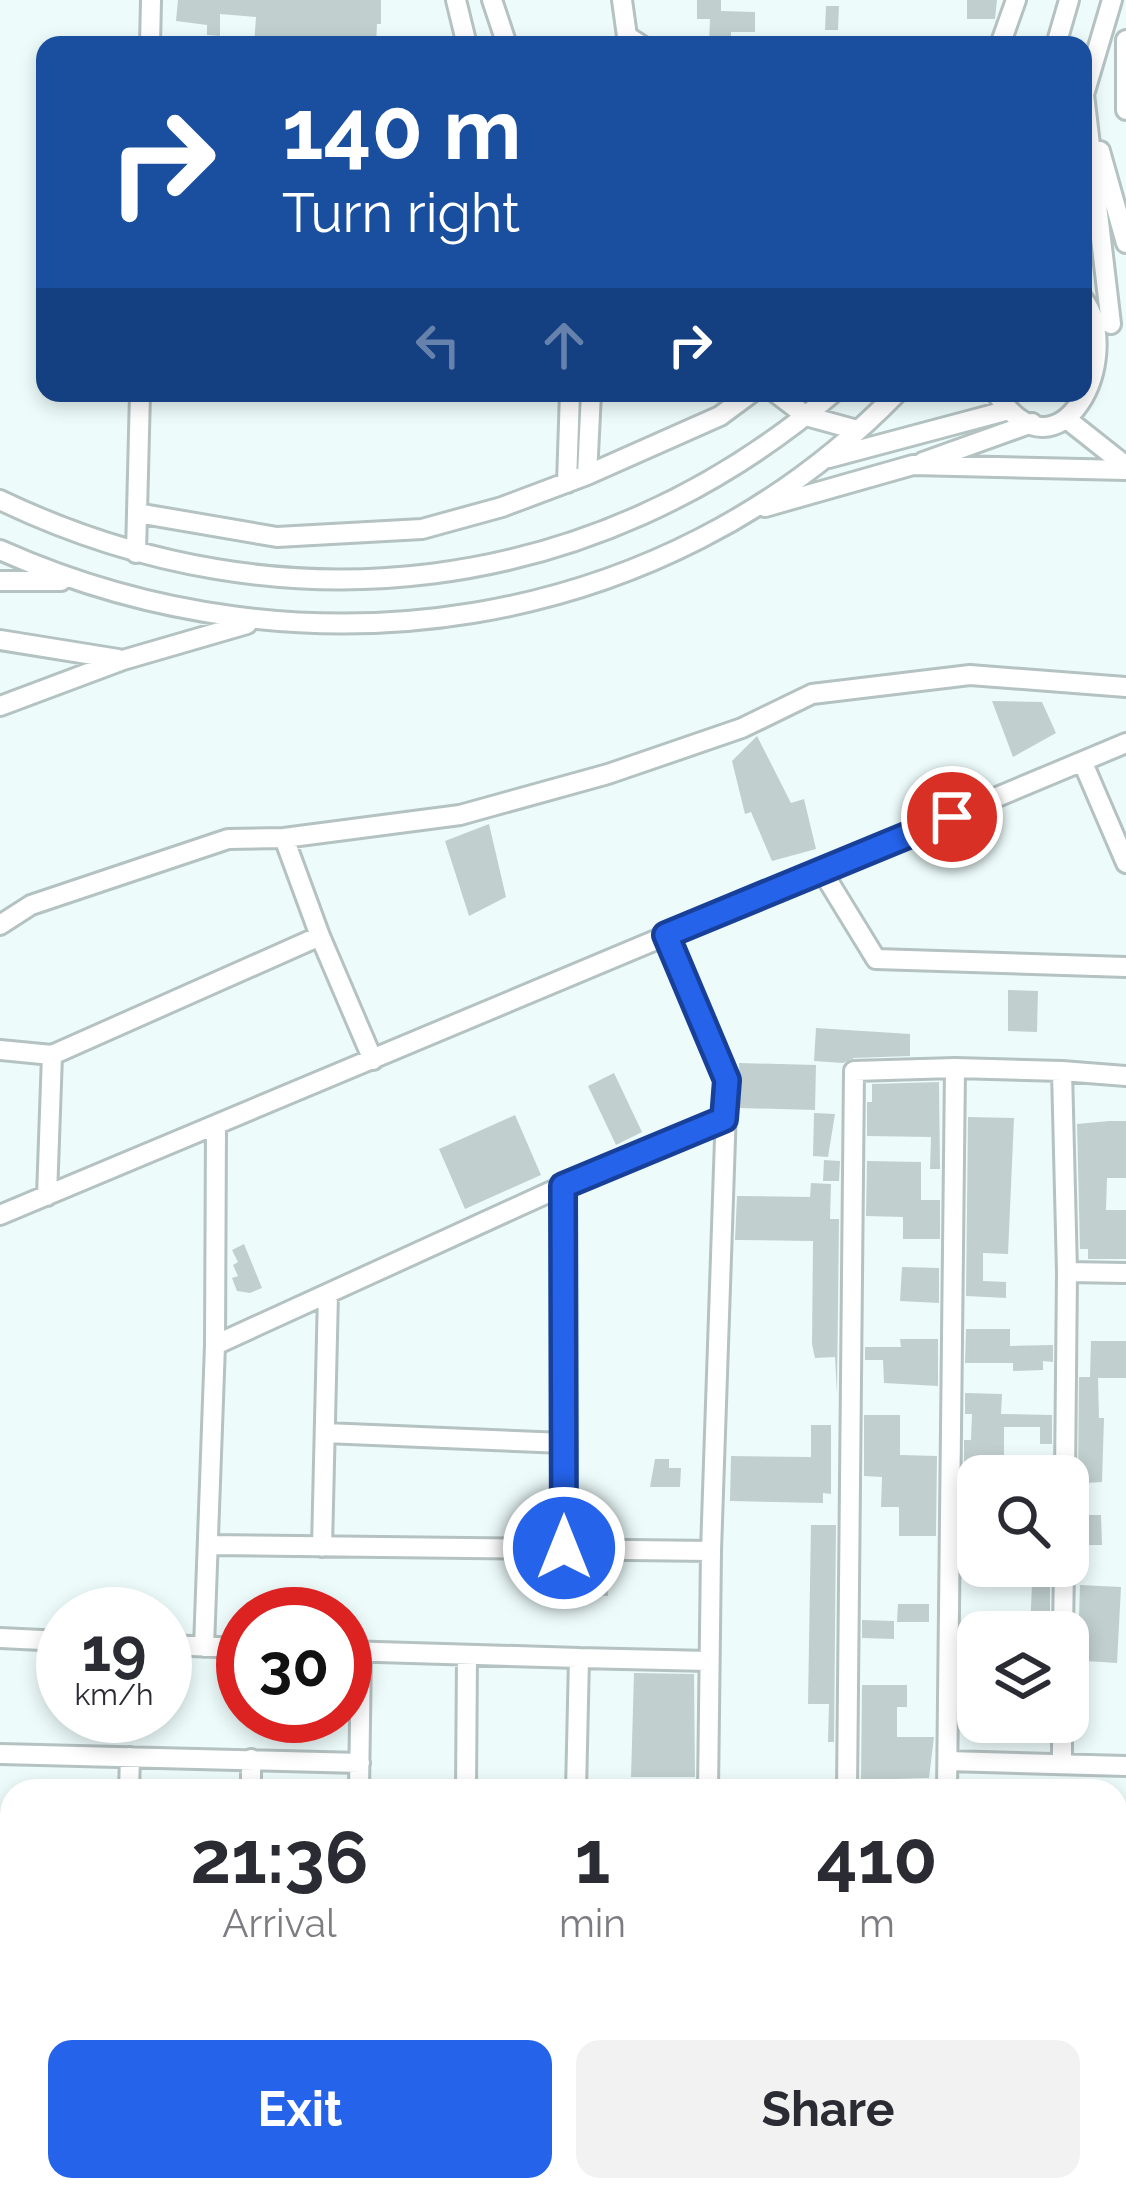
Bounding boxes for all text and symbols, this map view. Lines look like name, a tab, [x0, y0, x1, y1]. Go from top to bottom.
text: 140 m	[282, 80, 521, 179]
icon: right	[84, 84, 240, 240]
text: Turn right	[282, 181, 520, 245]
icon: left	[405, 312, 471, 378]
icon: ahead	[531, 312, 597, 378]
icon: right	[657, 312, 723, 378]
pin	[901, 766, 1003, 868]
icon: arrive	[919, 784, 985, 850]
map controls	[957, 1455, 1089, 1743]
button: search	[957, 1455, 1089, 1587]
position arrow	[501, 1485, 627, 1611]
speed limit sign: 30	[216, 1587, 372, 1743]
button: layers	[957, 1611, 1089, 1743]
text: 19	[82, 1615, 146, 1685]
text: km/h	[74, 1677, 154, 1712]
text: 21:36	[191, 1815, 368, 1900]
text: 1	[575, 1815, 610, 1900]
text: 410	[817, 1815, 937, 1900]
text: Arrival	[222, 1900, 337, 1946]
text: min	[559, 1900, 626, 1946]
text: m	[859, 1900, 895, 1946]
button: Exit	[48, 2040, 552, 2178]
button: Share	[576, 2040, 1080, 2178]

